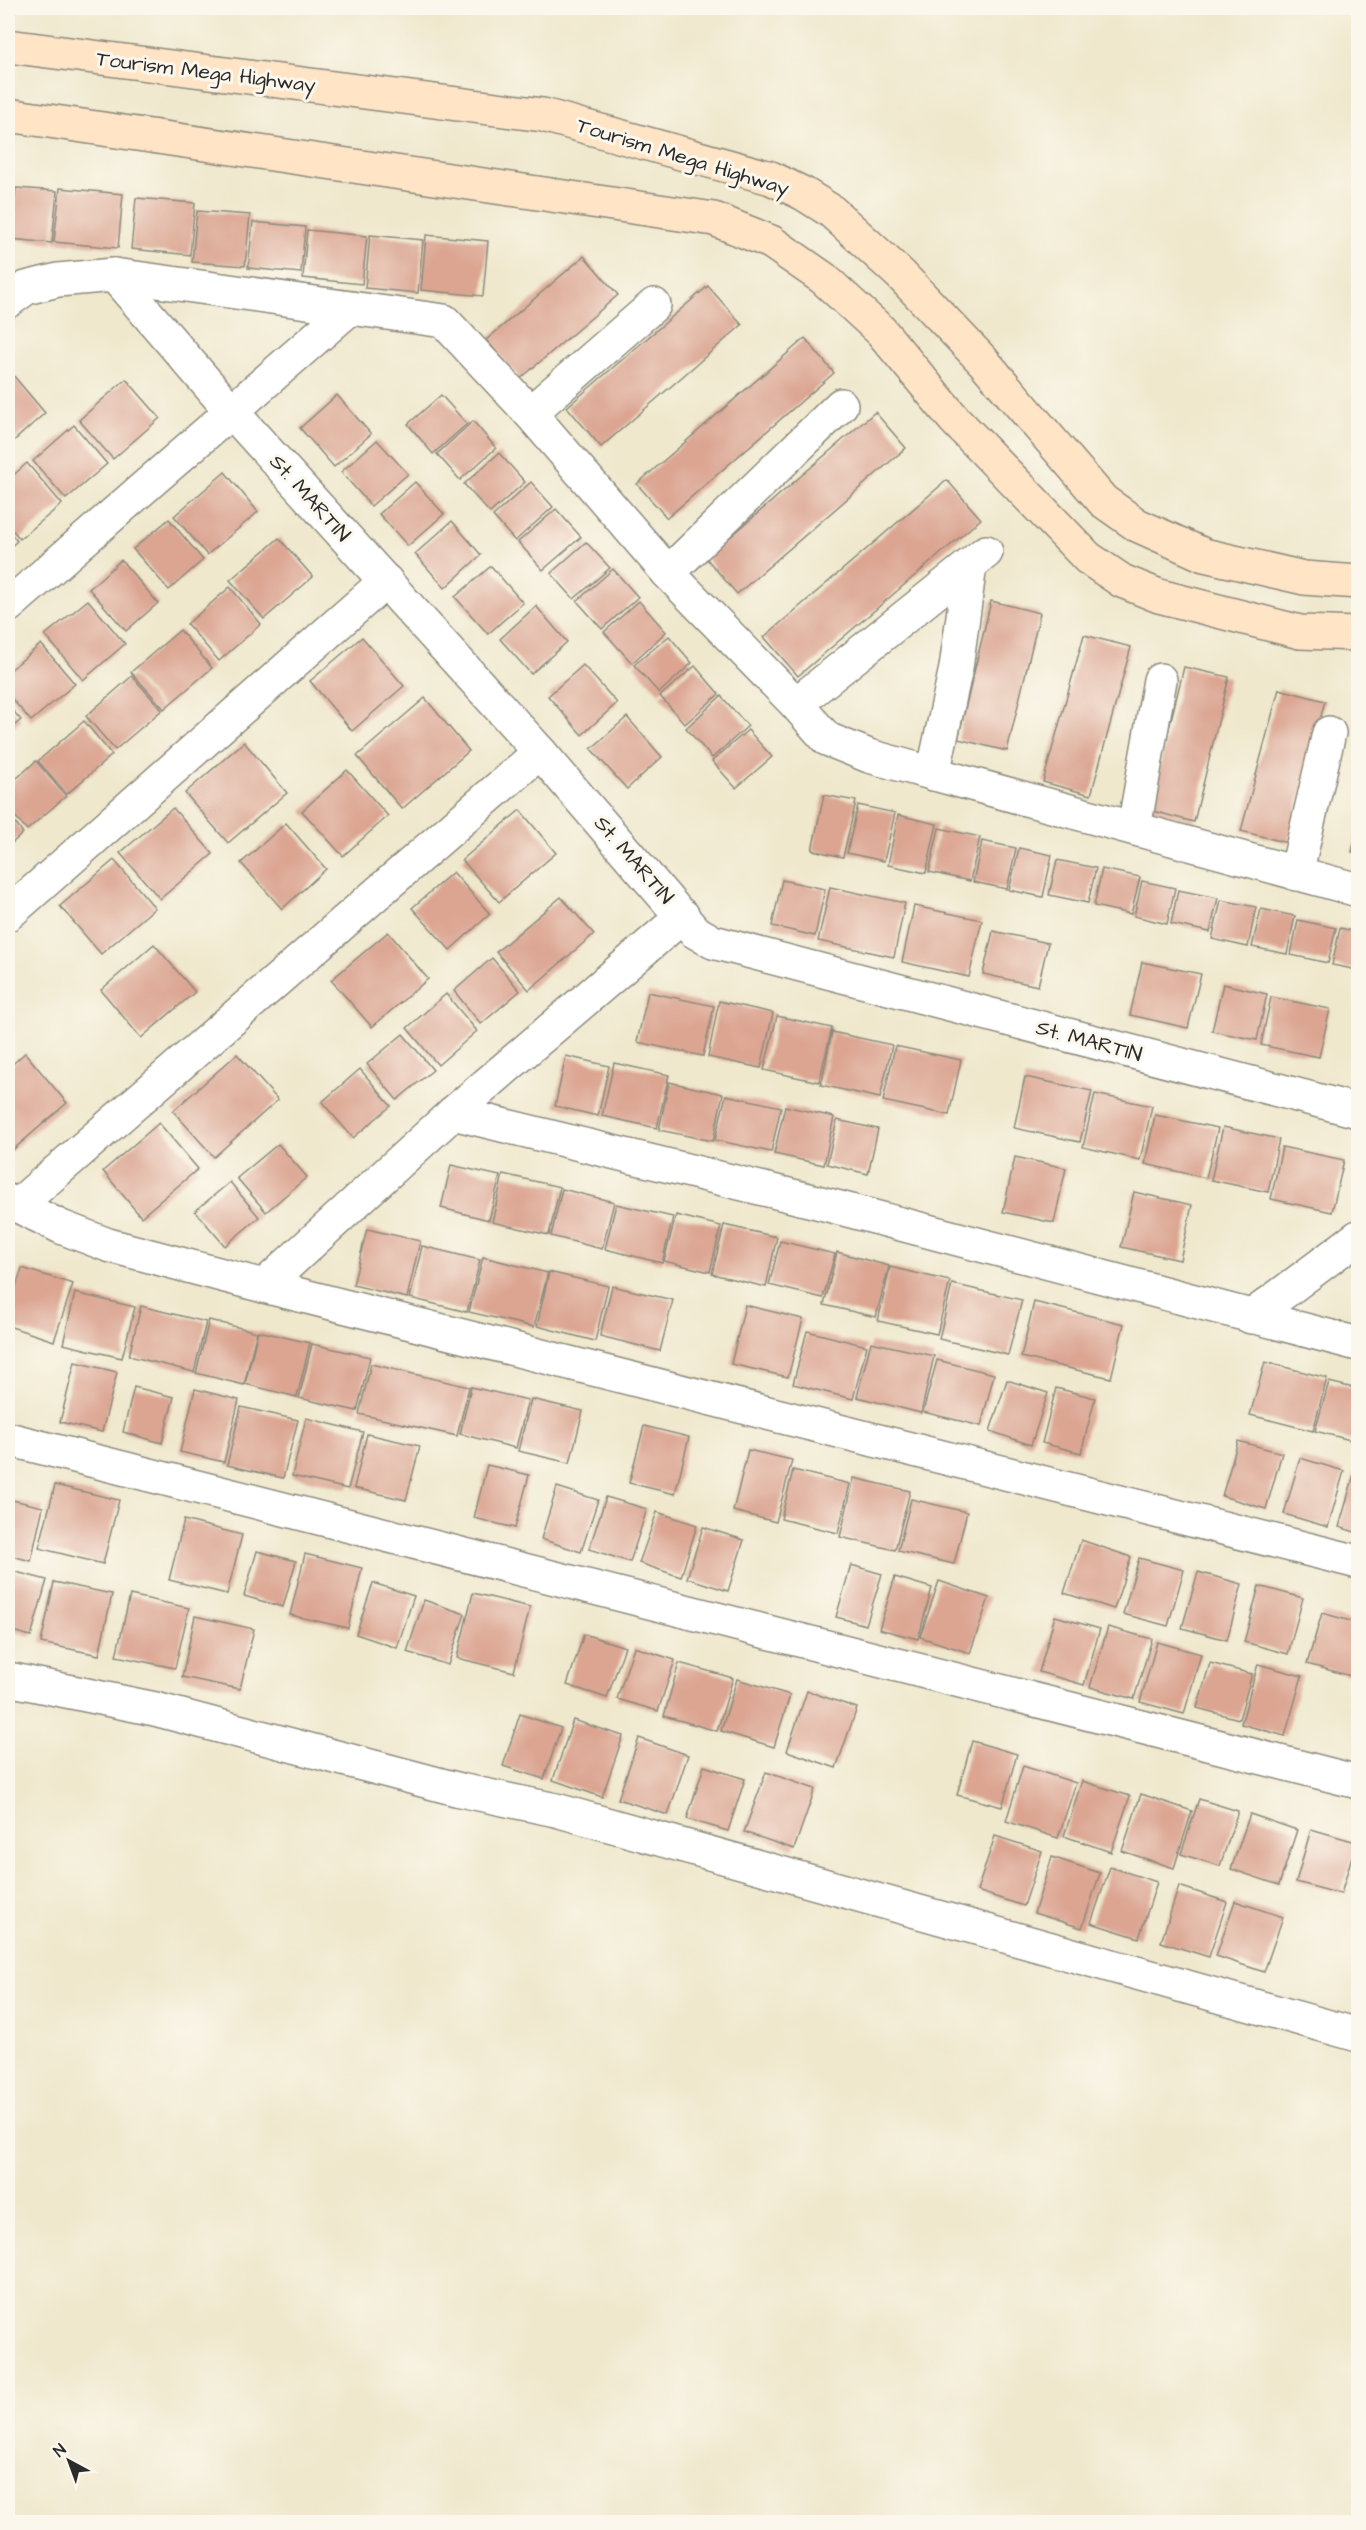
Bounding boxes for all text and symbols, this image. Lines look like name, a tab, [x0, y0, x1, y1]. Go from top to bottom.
street label: Tourism Mega Highway	[95, 44, 318, 102]
street label: Tourism Mega Highway	[573, 111, 793, 205]
street label: St. MARTIN	[263, 448, 357, 548]
street label: St. MARTIN	[587, 810, 681, 910]
street label: St. MARTIN	[1033, 1013, 1145, 1069]
north arrow	[39, 2431, 99, 2491]
text: N	[49, 2439, 71, 2462]

